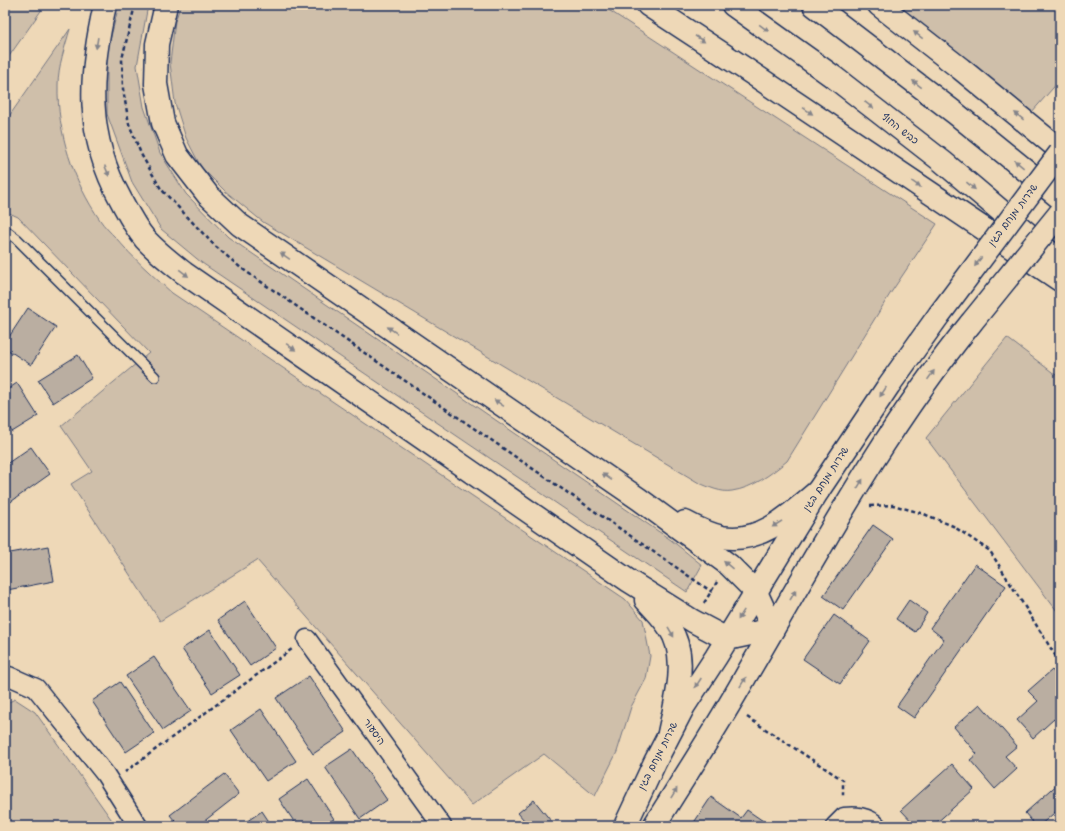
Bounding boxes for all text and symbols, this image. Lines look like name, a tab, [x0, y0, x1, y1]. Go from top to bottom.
one-way arrow	[759, 24, 770, 32]
one-way arrow	[912, 31, 923, 39]
one-way arrow	[694, 35, 705, 43]
one-way arrow	[94, 37, 100, 49]
one-way arrow	[911, 80, 922, 88]
one-way arrow	[864, 100, 875, 109]
one-way arrow	[803, 107, 813, 115]
street label: כביש החוף	[878, 109, 922, 149]
one-way arrow	[1014, 111, 1025, 120]
one-way arrow	[1013, 160, 1024, 169]
one-way arrow	[104, 165, 110, 177]
one-way arrow	[910, 180, 921, 188]
street label: שדרות מנחם בגין	[984, 180, 1042, 250]
one-way arrow	[965, 181, 976, 190]
one-way arrow	[280, 252, 290, 260]
one-way arrow	[974, 257, 982, 268]
one-way arrow	[179, 269, 190, 277]
one-way arrow	[387, 326, 397, 334]
one-way arrow	[286, 343, 296, 351]
one-way arrow	[927, 370, 935, 380]
one-way arrow	[879, 387, 887, 398]
one-way arrow	[494, 399, 505, 407]
street label: שדרות מנחם בגין	[799, 443, 853, 515]
one-way arrow	[601, 473, 612, 481]
one-way arrow	[856, 478, 863, 490]
one-way arrow	[772, 520, 782, 528]
one-way arrow	[723, 560, 733, 569]
one-way arrow	[789, 590, 797, 600]
one-way arrow	[738, 609, 745, 621]
one-way arrow	[668, 626, 675, 638]
one-way arrow	[739, 676, 746, 688]
one-way arrow	[694, 678, 702, 688]
street label: היסעור	[359, 715, 389, 749]
street label: שדרות מנחם בגין	[634, 719, 682, 793]
one-way arrow	[671, 787, 678, 799]

